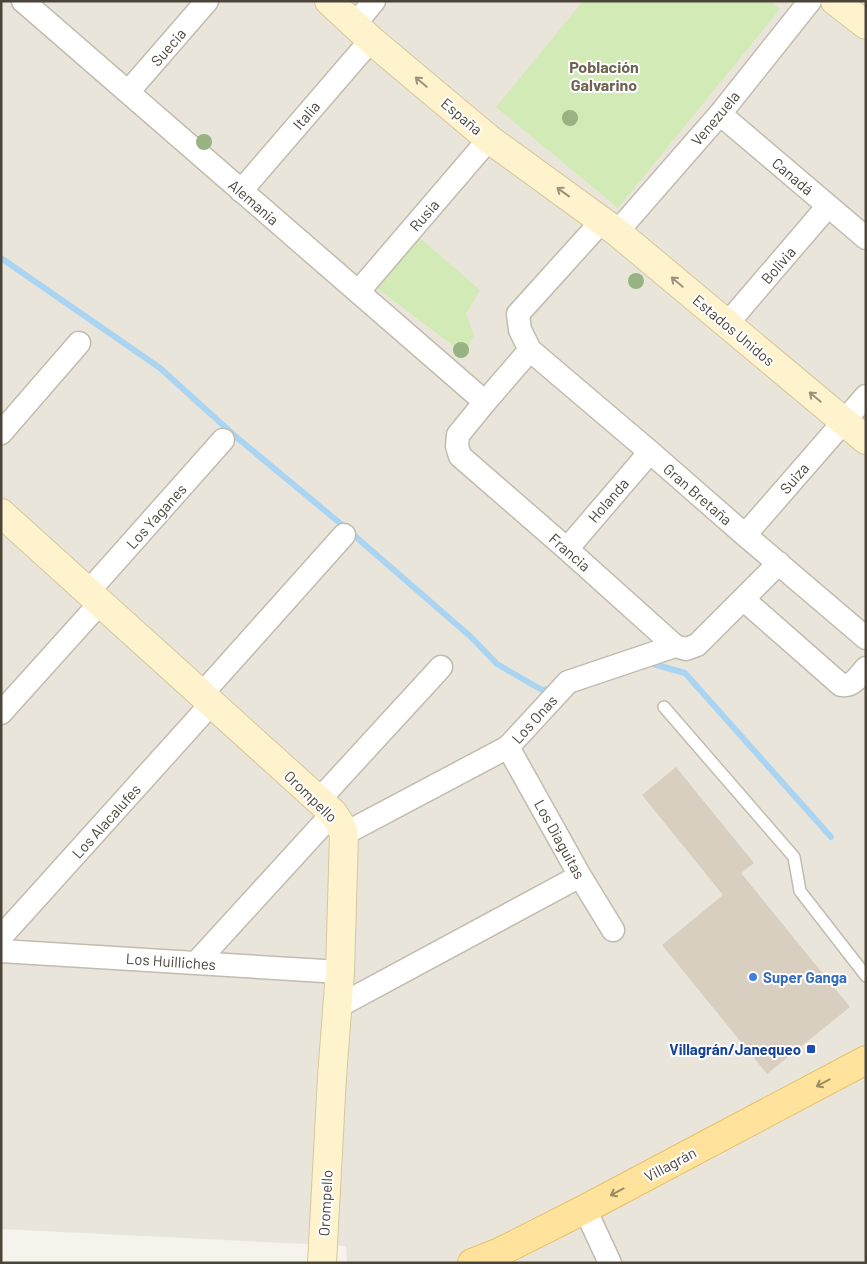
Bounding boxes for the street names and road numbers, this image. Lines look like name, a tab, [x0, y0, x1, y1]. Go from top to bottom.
street label: Suecia	[147, 24, 189, 70]
street label: Venezuela	[687, 87, 743, 149]
street label: España	[438, 94, 486, 138]
street label: Italia	[289, 97, 323, 133]
street label: Canadá	[769, 154, 817, 198]
street label: Alemania	[225, 175, 283, 229]
street label: Rusia	[405, 196, 443, 234]
street label: Bolivia	[757, 243, 799, 287]
street label: Estados Unidos	[689, 291, 779, 369]
street label: Gran Bretaña	[660, 459, 736, 529]
street label: Suiza	[776, 459, 812, 497]
street label: Holanda	[584, 474, 632, 526]
street label: Los Yaganes	[122, 480, 190, 552]
street label: Francia	[546, 529, 594, 575]
street label: Los Onas	[507, 691, 561, 747]
street label: Orompello	[281, 766, 341, 826]
street label: Los Alacalufes	[68, 780, 144, 862]
street label: Los Diaguitas	[531, 796, 589, 882]
street label: Los Huilliches	[125, 949, 217, 973]
street label: Villagrán	[641, 1143, 699, 1185]
street label: Orompello	[314, 1169, 336, 1237]

